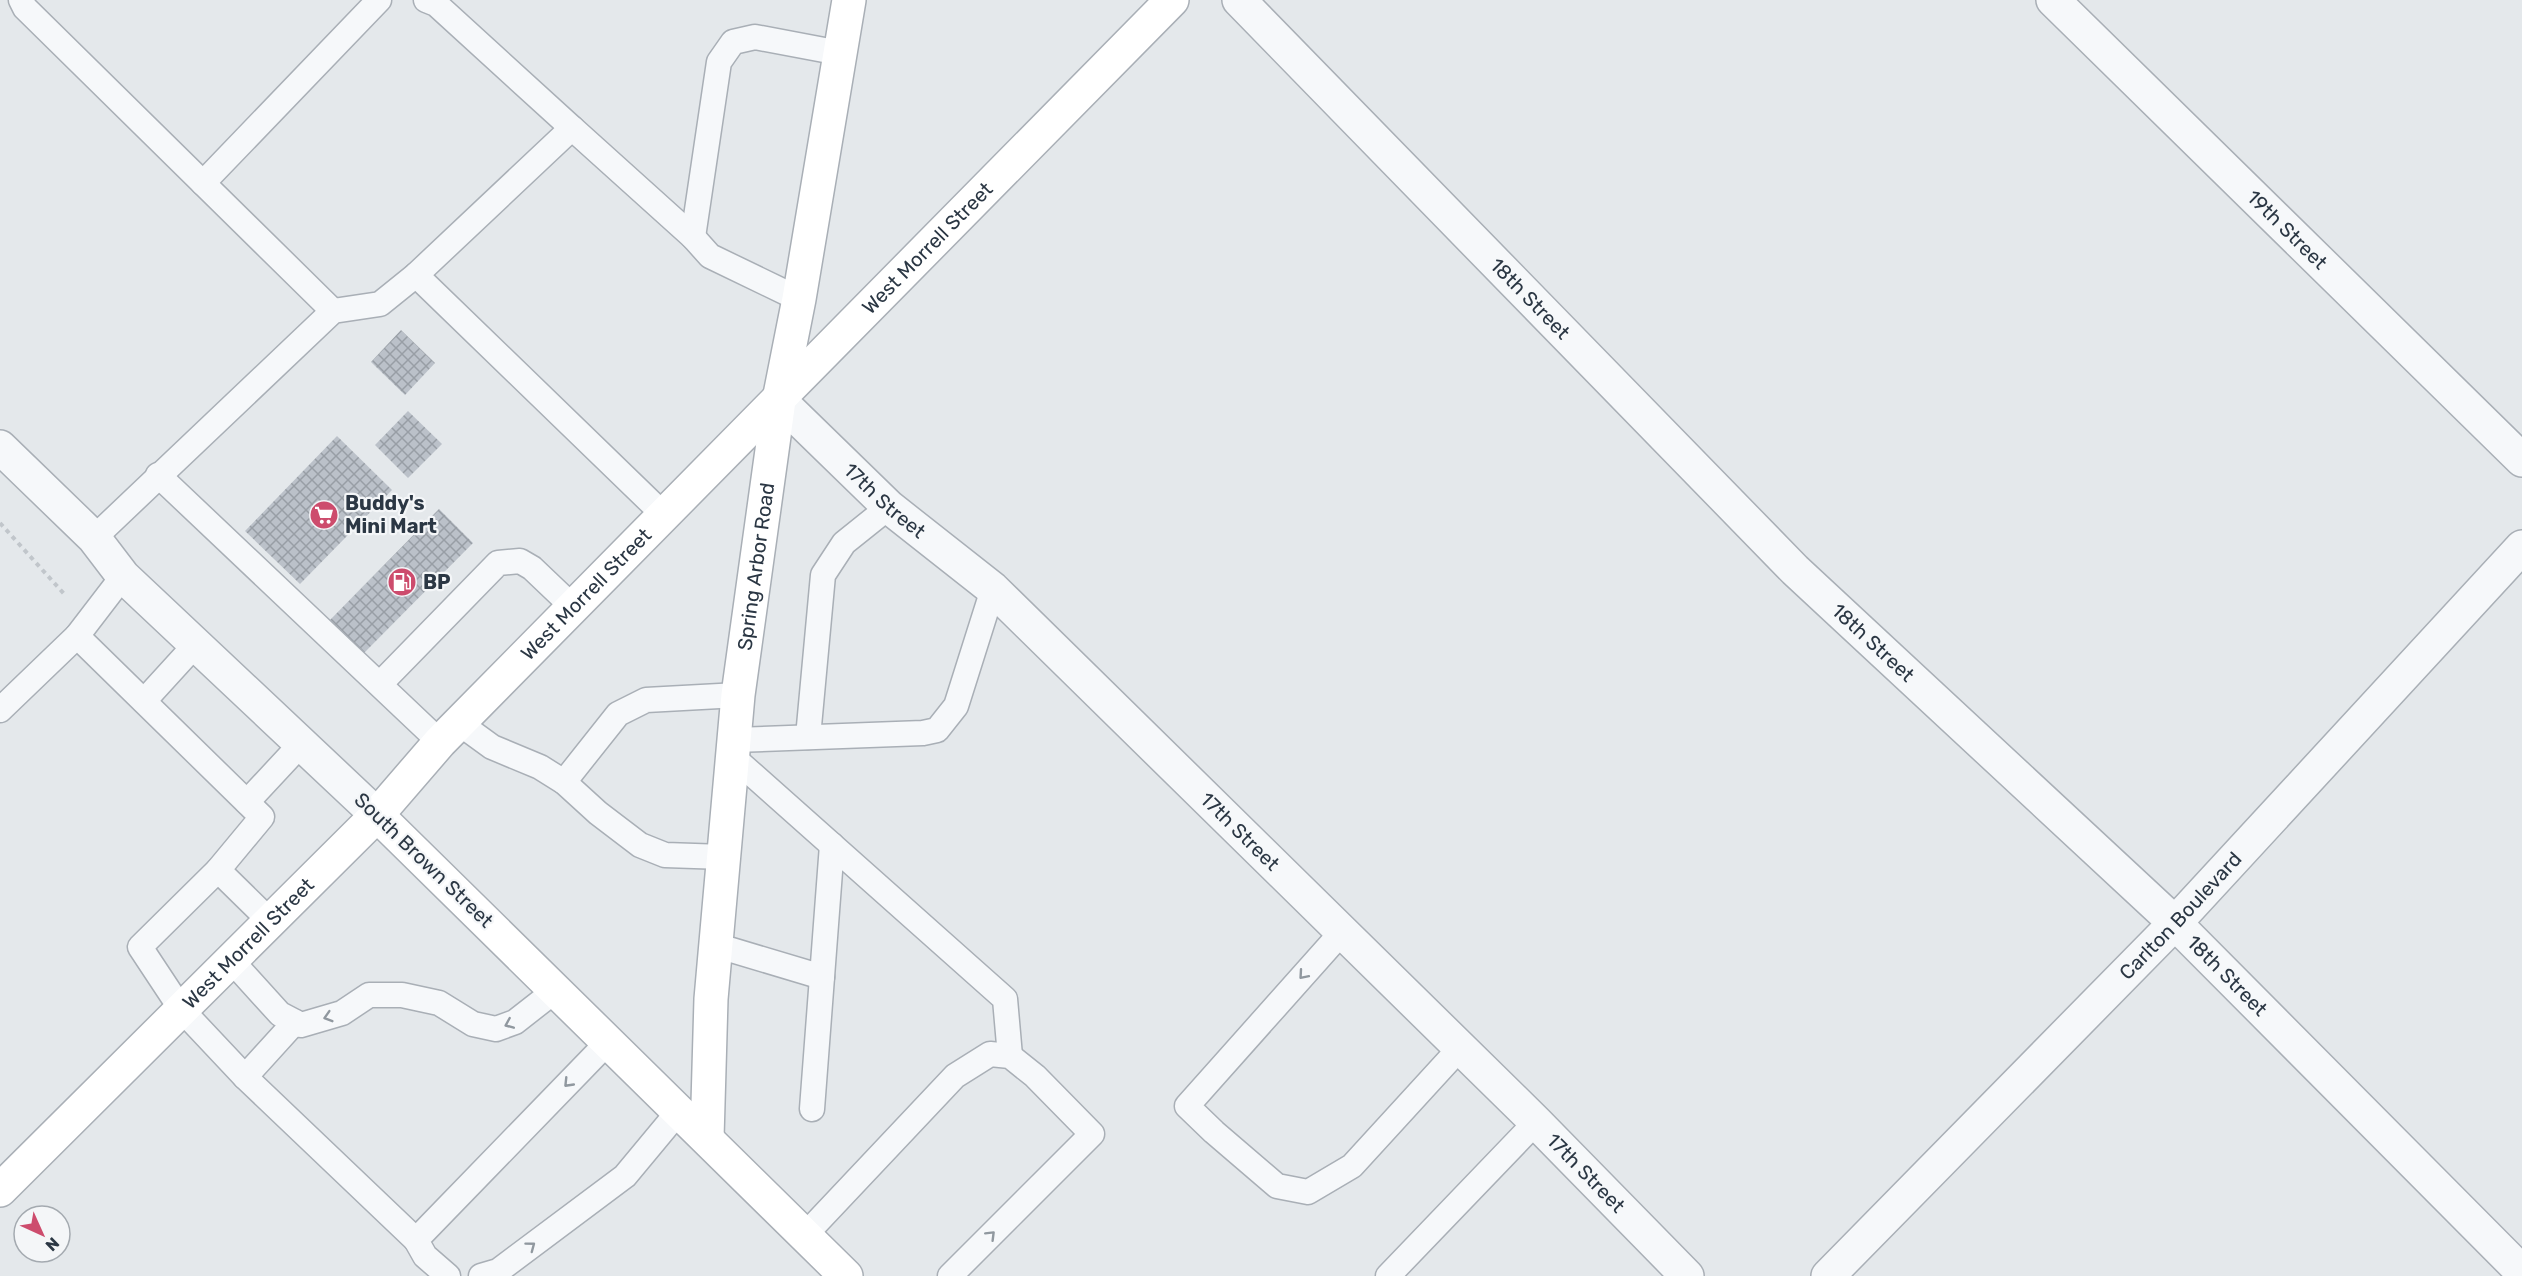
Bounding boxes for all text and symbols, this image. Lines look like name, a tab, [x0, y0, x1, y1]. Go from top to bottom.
street label: West Morrell Street	[857, 177, 998, 319]
street label: 19th Street	[2242, 185, 2333, 274]
street label: 18th Street	[1485, 253, 1575, 344]
street label: 17th Street	[839, 458, 931, 543]
street label: Spring Arbor Road	[732, 481, 779, 652]
place label: Buddy's Mini Mart	[345, 491, 437, 538]
supermarket icon: Buddy's Mini Mart	[308, 499, 340, 531]
street label: West Morrell Street	[516, 523, 656, 665]
fuel station icon: BP	[386, 566, 418, 598]
place label: BP	[423, 570, 451, 594]
street label: 18th Street	[1827, 598, 1920, 687]
street label: 17th Street	[1195, 787, 1285, 876]
street label: South Brown Street	[350, 788, 499, 933]
street label: Carlton Boulevard	[2114, 847, 2247, 984]
street label: West Morrell Street	[177, 873, 319, 1014]
street label: 18th Street	[2182, 930, 2273, 1021]
one-way arrow	[1299, 969, 1310, 979]
one-way arrow	[323, 1010, 334, 1022]
one-way arrow	[504, 1017, 515, 1029]
one-way arrow	[564, 1076, 575, 1086]
street label: 17th Street	[1542, 1128, 1630, 1218]
north arrow	[12, 1204, 72, 1264]
one-way arrow	[984, 1231, 995, 1242]
text: N	[41, 1233, 63, 1255]
one-way arrow	[524, 1242, 535, 1253]

